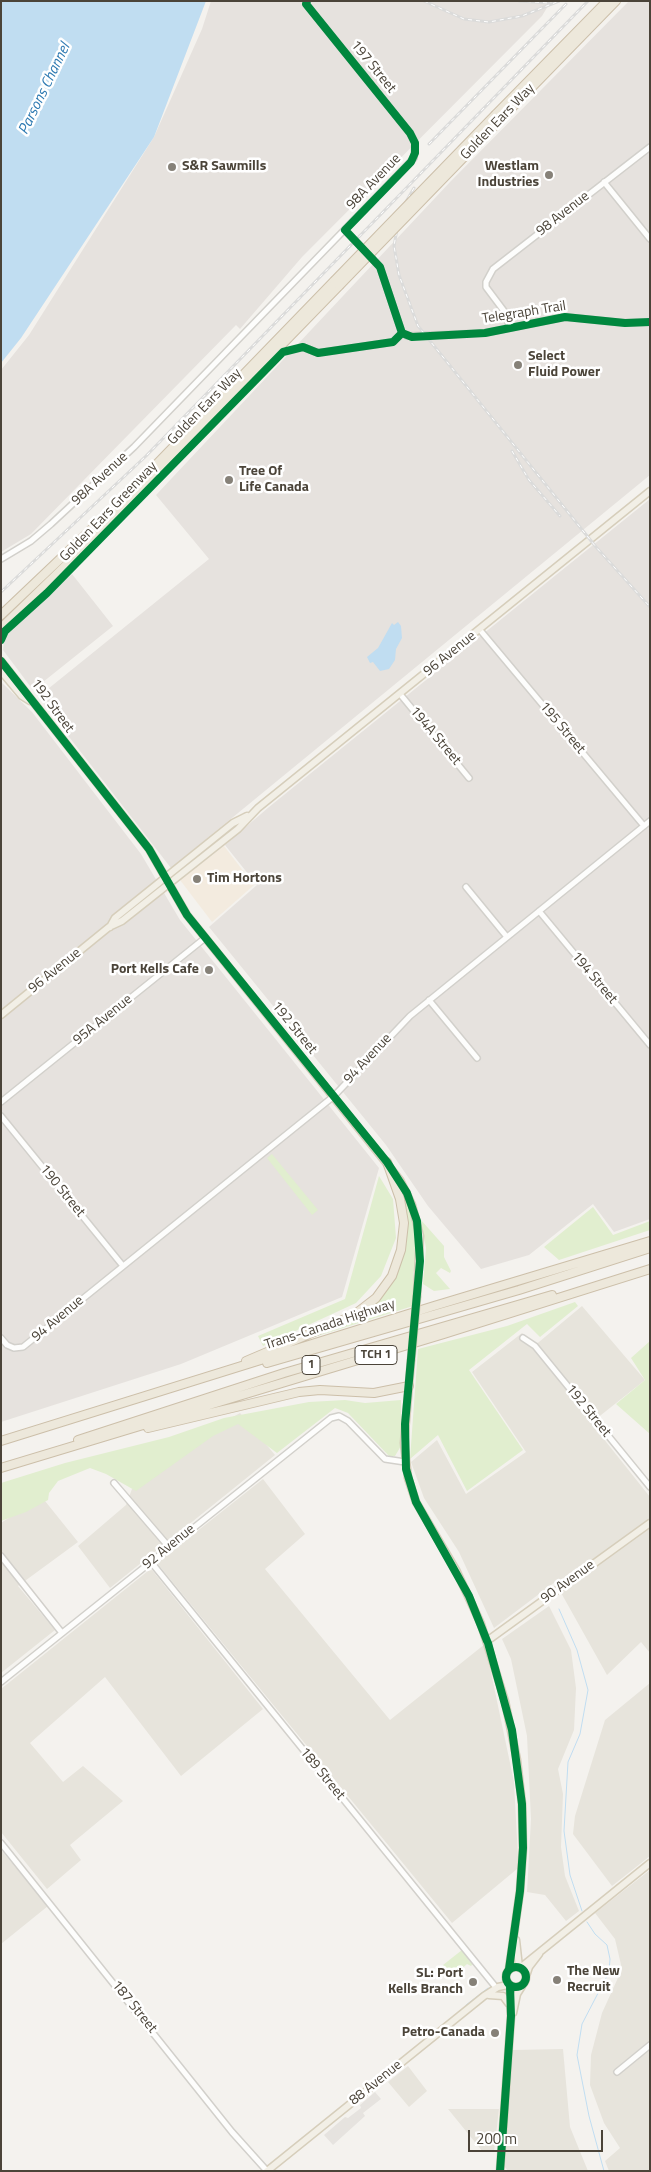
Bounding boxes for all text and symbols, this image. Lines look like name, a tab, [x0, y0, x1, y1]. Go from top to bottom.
street label: 197 Street	[347, 37, 399, 97]
water label: Parsons Channel	[15, 41, 75, 137]
street label: Golden Ears Way	[457, 80, 539, 164]
street label: 98A Avenue	[343, 151, 405, 213]
place label: S&R Sawmills	[182, 159, 266, 175]
place label: Westlam Industries	[478, 159, 539, 192]
marker: S&R Sawmills	[166, 161, 178, 173]
marker: Westlam Industries	[543, 169, 555, 181]
street label: 98 Avenue	[533, 188, 593, 240]
street label: Telegraph Trail	[481, 298, 567, 328]
place label: Select Fluid Power	[528, 349, 600, 382]
marker: Select Fluid Power	[512, 359, 524, 371]
street label: Golden Ears Way	[164, 365, 246, 449]
street label: 98A Avenue	[68, 449, 132, 509]
street label: Golden Ears Greenway	[57, 458, 161, 566]
place label: Tree Of Life Canada	[239, 464, 309, 497]
marker: Tree Of Life Canada	[223, 474, 235, 486]
street label: 96 Avenue	[420, 628, 480, 680]
street label: 192 Street	[27, 676, 77, 736]
street label: 195 Street	[535, 699, 589, 757]
street label: 194A Street	[406, 703, 464, 769]
place label: Tim Hortons	[207, 871, 282, 887]
marker: Tim Hortons	[191, 873, 203, 885]
street label: 96 Avenue	[25, 945, 85, 997]
street label: 194 Street	[567, 949, 621, 1007]
place label: Port Kells Cafe	[111, 962, 199, 978]
marker: Port Kells Cafe	[203, 964, 215, 976]
street label: 95A Avenue	[70, 991, 136, 1049]
street label: 192 Street	[268, 998, 320, 1058]
street label: 94 Avenue	[341, 1030, 395, 1088]
street label: 190 Street	[36, 1161, 88, 1221]
street label: 94 Avenue	[29, 1292, 87, 1346]
street label: Trans-Canada Highway	[263, 1296, 397, 1354]
road number: TCH 1	[355, 1346, 397, 1364]
road number: 1	[302, 1356, 320, 1374]
street label: 192 Street	[562, 1381, 614, 1441]
street label: 92 Avenue	[139, 1521, 199, 1573]
street label: 90 Avenue	[538, 1557, 598, 1607]
street label: 189 Street	[296, 1744, 348, 1804]
place label: The New Recruit	[567, 1964, 620, 1996]
place label: SL: Port Kells Branch	[388, 1966, 463, 1998]
marker: The New Recruit	[551, 1974, 563, 1986]
marker: SL: Port Kells Branch	[467, 1976, 479, 1988]
street label: 187 Street	[108, 1977, 160, 2037]
place label: Petro-Canada	[402, 2025, 485, 2041]
marker: Petro-Canada	[489, 2027, 501, 2039]
street label: 88 Avenue	[346, 2057, 406, 2109]
scale bar	[471, 2120, 606, 2152]
text: 200 m	[476, 2127, 517, 2150]

